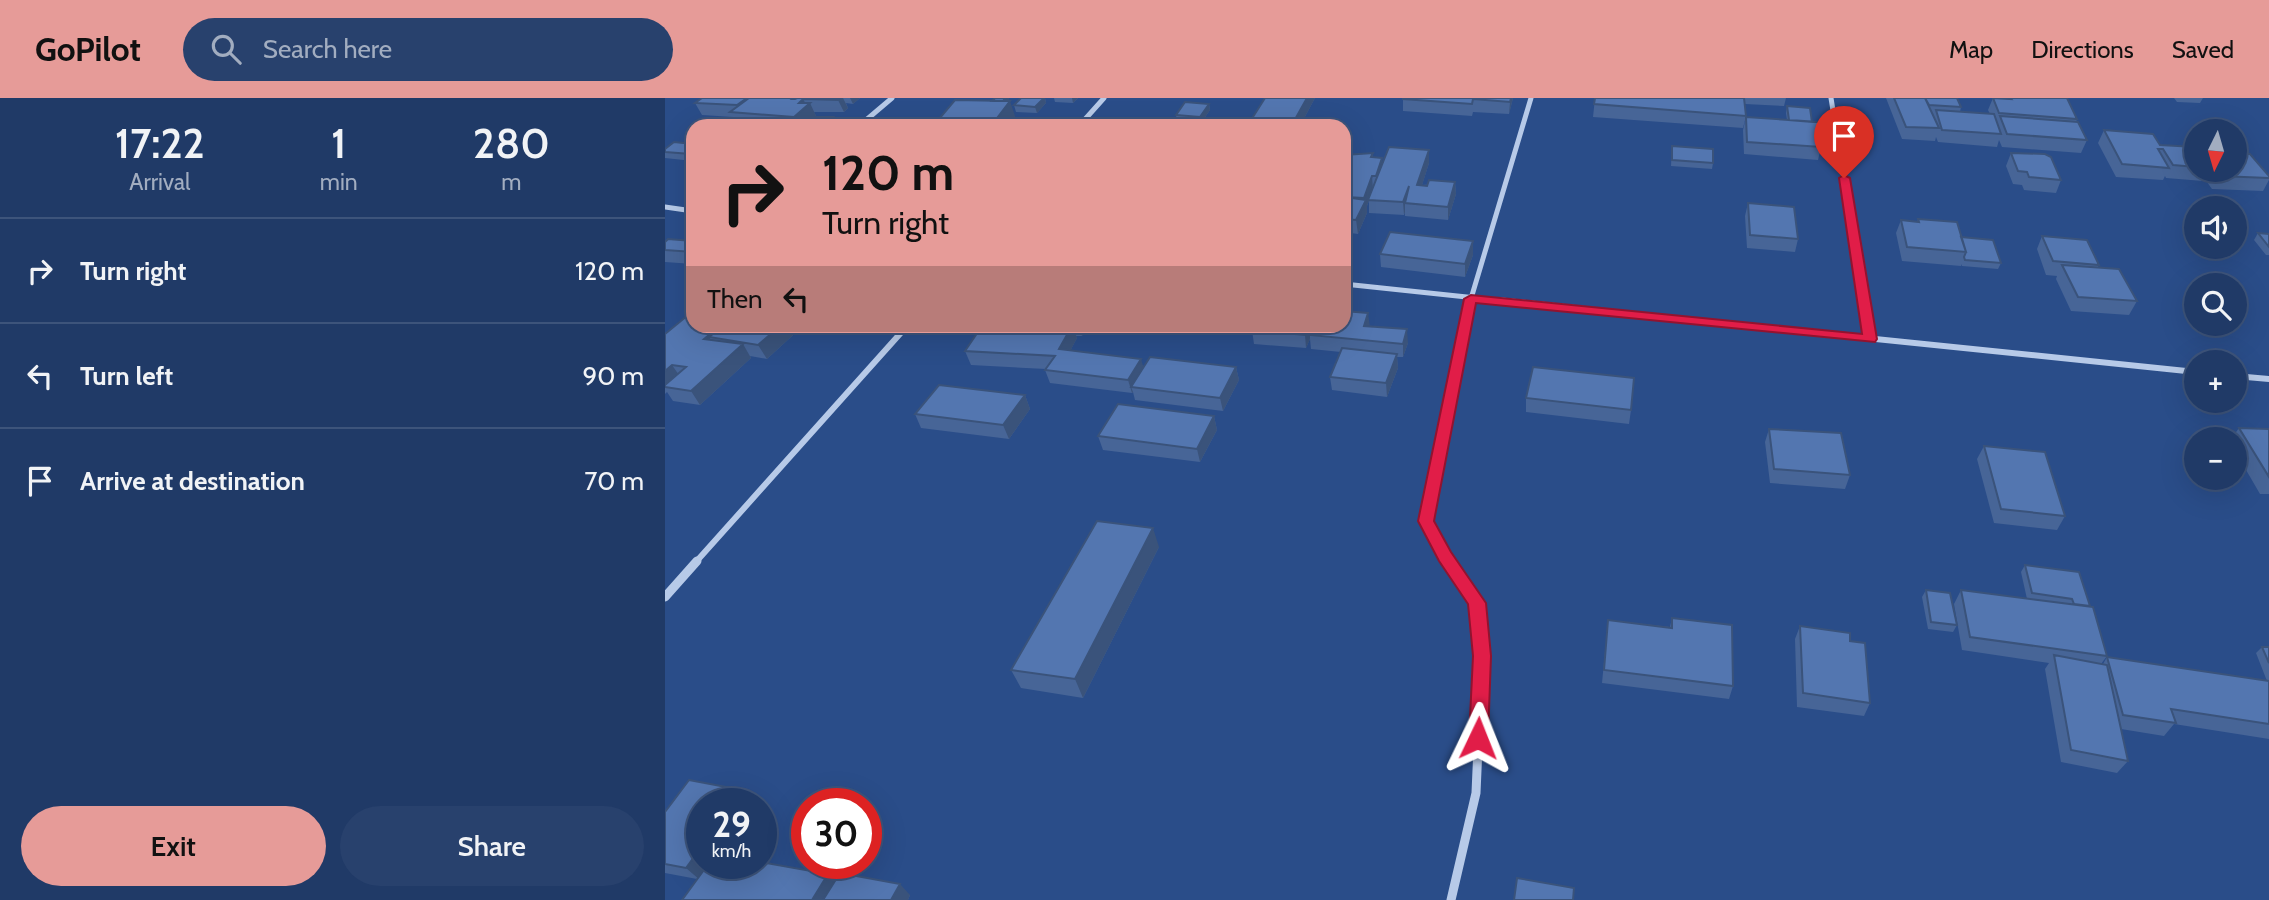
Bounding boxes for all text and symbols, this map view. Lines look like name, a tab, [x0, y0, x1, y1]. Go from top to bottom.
search box	[183, 18, 673, 81]
text: GoPilot	[35, 29, 141, 69]
icon: search	[207, 30, 245, 68]
text: Search here	[263, 33, 392, 65]
text: Map	[1949, 35, 1993, 64]
text: Directions	[2031, 35, 2134, 64]
text: Saved	[2172, 35, 2234, 64]
pin	[1814, 106, 1874, 178]
text: 17:22	[115, 117, 205, 169]
text: 1	[331, 117, 346, 169]
text: 280	[473, 117, 550, 169]
icon: arrive	[1825, 117, 1863, 155]
north arrow	[2184, 119, 2247, 182]
map controls	[2184, 119, 2247, 490]
text: 120 m	[822, 143, 954, 202]
icon: right	[707, 147, 798, 238]
text: Arrival	[129, 168, 191, 196]
text: min	[320, 168, 358, 196]
text: m	[501, 168, 521, 196]
button: sound	[2184, 196, 2247, 259]
text: Turn right	[822, 203, 949, 242]
icon: right	[21, 252, 59, 290]
text: Turn right	[80, 255, 186, 287]
text: 120 m	[575, 255, 644, 287]
button: search	[2184, 273, 2247, 336]
icon: left	[777, 280, 815, 318]
text: Then	[707, 283, 763, 315]
button: +	[2184, 350, 2247, 413]
icon: left	[21, 357, 59, 395]
text: Turn left	[80, 360, 173, 392]
text: 90 m	[582, 360, 644, 392]
button: −	[2184, 427, 2247, 490]
icon: arrive	[21, 462, 59, 500]
text: Arrive at destination	[80, 465, 305, 497]
text: 70 m	[584, 465, 644, 497]
position arrow	[1441, 701, 1515, 775]
speed limit sign: 30	[791, 788, 882, 879]
text: 29	[712, 803, 751, 846]
button: Exit	[21, 806, 326, 886]
button: Share	[340, 806, 644, 886]
text: km/h	[712, 840, 751, 862]

